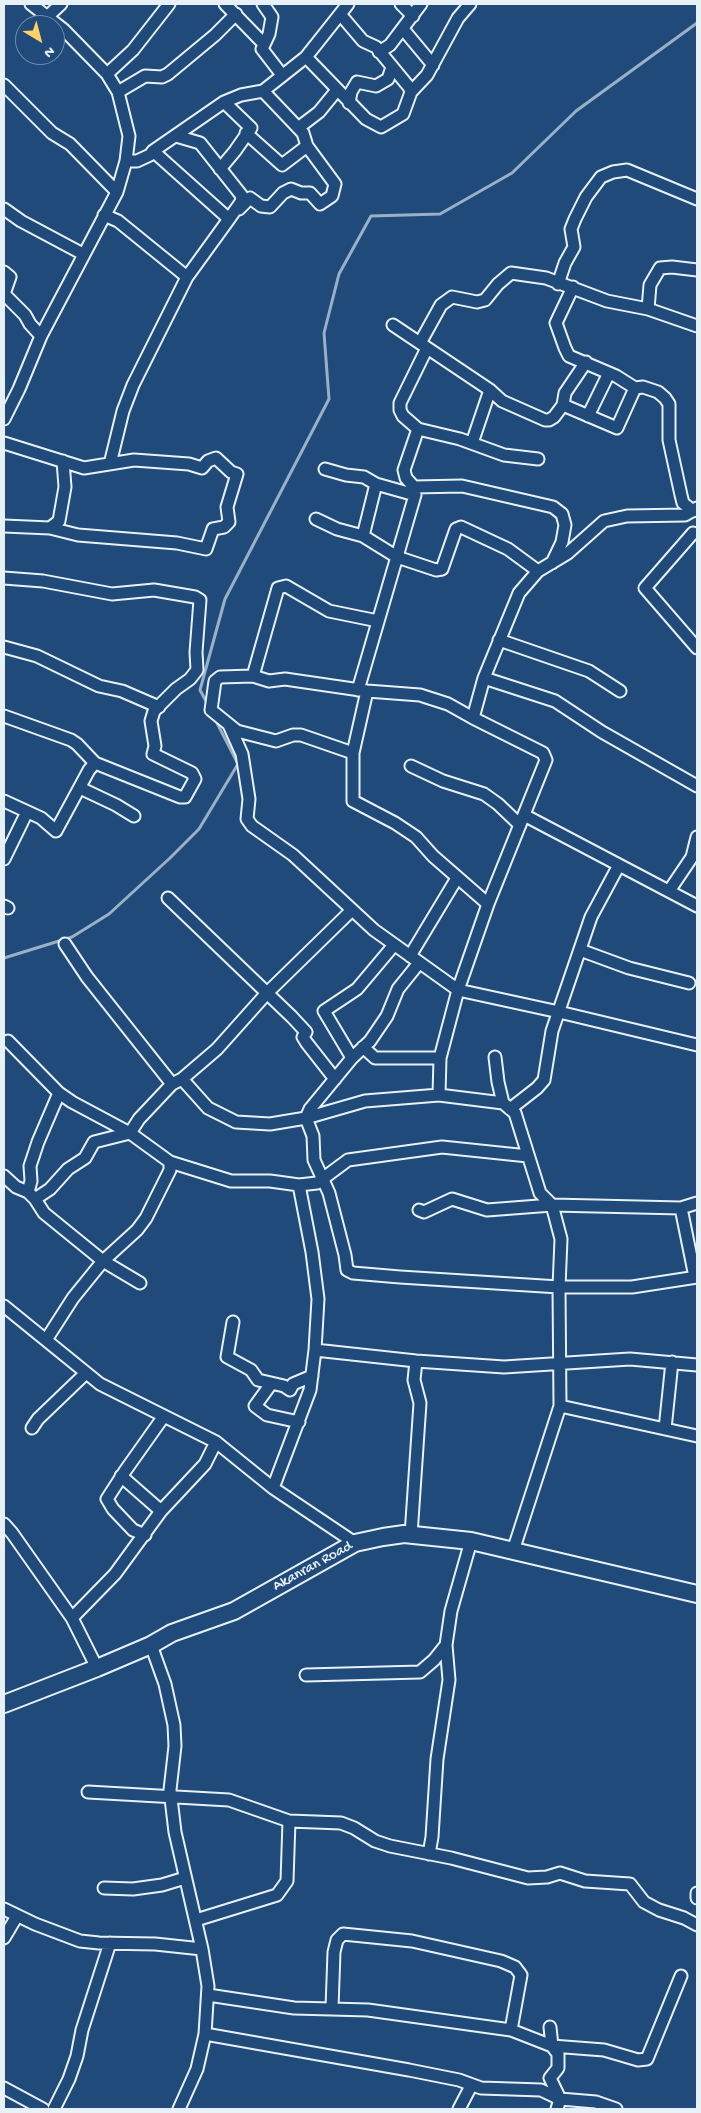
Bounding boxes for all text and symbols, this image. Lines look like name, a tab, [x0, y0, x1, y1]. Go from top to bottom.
north arrow	[15, 15, 65, 65]
text: N	[40, 42, 57, 61]
street label: Akanran Road	[270, 1538, 356, 1596]

